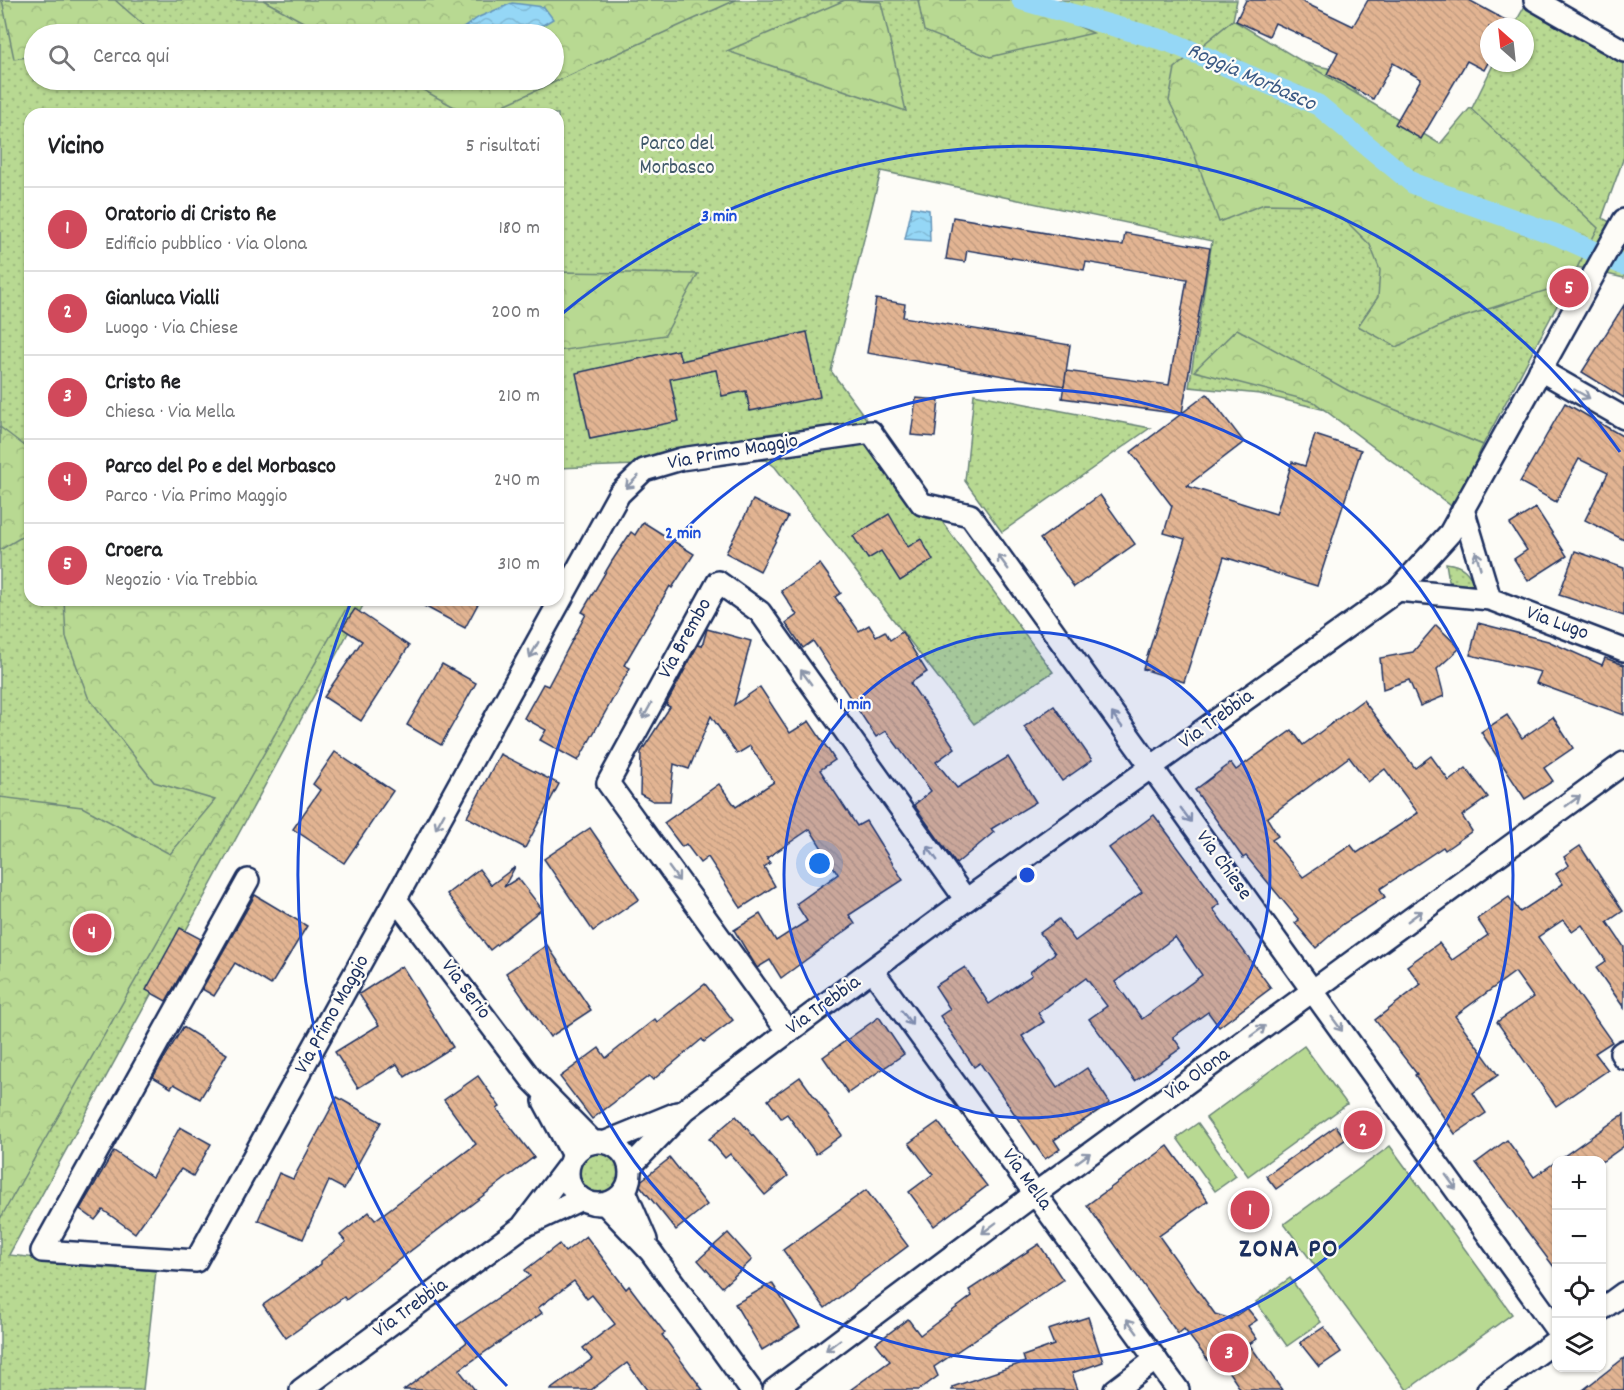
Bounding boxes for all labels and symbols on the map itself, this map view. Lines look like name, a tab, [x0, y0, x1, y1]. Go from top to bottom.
north arrow	[1480, 18, 1534, 72]
water label: Roggia Morbasco	[1182, 36, 1321, 121]
park label: Parco del Morbasco	[639, 130, 715, 184]
text: 3 min	[701, 205, 737, 230]
pin: 5	[1550, 266, 1588, 310]
one-way arrow	[1573, 388, 1590, 400]
street label: Via Primo Maggio	[665, 427, 801, 479]
one-way arrow	[624, 475, 639, 489]
text: 2 min	[665, 522, 701, 547]
one-way arrow	[1472, 551, 1483, 570]
one-way arrow	[997, 554, 1009, 570]
street label: Via Brembo	[651, 593, 721, 685]
street label: Via Lugo	[1521, 599, 1593, 649]
one-way arrow	[528, 641, 540, 658]
one-way arrow	[800, 669, 812, 686]
street label: Via Trebbia	[1173, 682, 1261, 757]
text: 1 min	[839, 693, 871, 718]
one-way arrow	[641, 702, 653, 719]
one-way arrow	[1111, 712, 1123, 728]
one-way arrow	[1564, 795, 1580, 807]
one-way arrow	[1179, 806, 1192, 822]
one-way arrow	[434, 812, 446, 829]
street label: Via Chiese	[1187, 825, 1259, 907]
one-way arrow	[926, 845, 938, 861]
your location	[805, 849, 834, 878]
centre of rings	[1017, 865, 1037, 885]
one-way arrow	[668, 866, 680, 882]
pin: 4	[72, 910, 112, 956]
one-way arrow	[1407, 910, 1423, 923]
street label: Via Primo Maggio	[288, 950, 378, 1080]
street label: Via Serio	[433, 954, 497, 1026]
street label: Via Trebbia	[780, 968, 868, 1043]
one-way arrow	[901, 1009, 914, 1025]
one-way arrow	[1330, 1015, 1343, 1031]
one-way arrow	[1249, 1025, 1265, 1037]
street label: Via Olona	[1159, 1040, 1238, 1109]
pin: 2	[1344, 1108, 1382, 1152]
street label: Via Mella	[993, 1143, 1059, 1218]
one-way arrow	[1075, 1152, 1091, 1165]
one-way arrow	[1444, 1174, 1457, 1190]
pin: 1	[1230, 1188, 1270, 1232]
one-way arrow	[982, 1222, 998, 1234]
district label: ZONA PO	[1239, 1231, 1339, 1270]
street label: Via Trebbia	[367, 1271, 455, 1346]
one-way arrow	[1125, 1318, 1138, 1334]
pin: 3	[1210, 1330, 1248, 1376]
one-way arrow	[826, 1339, 842, 1352]

